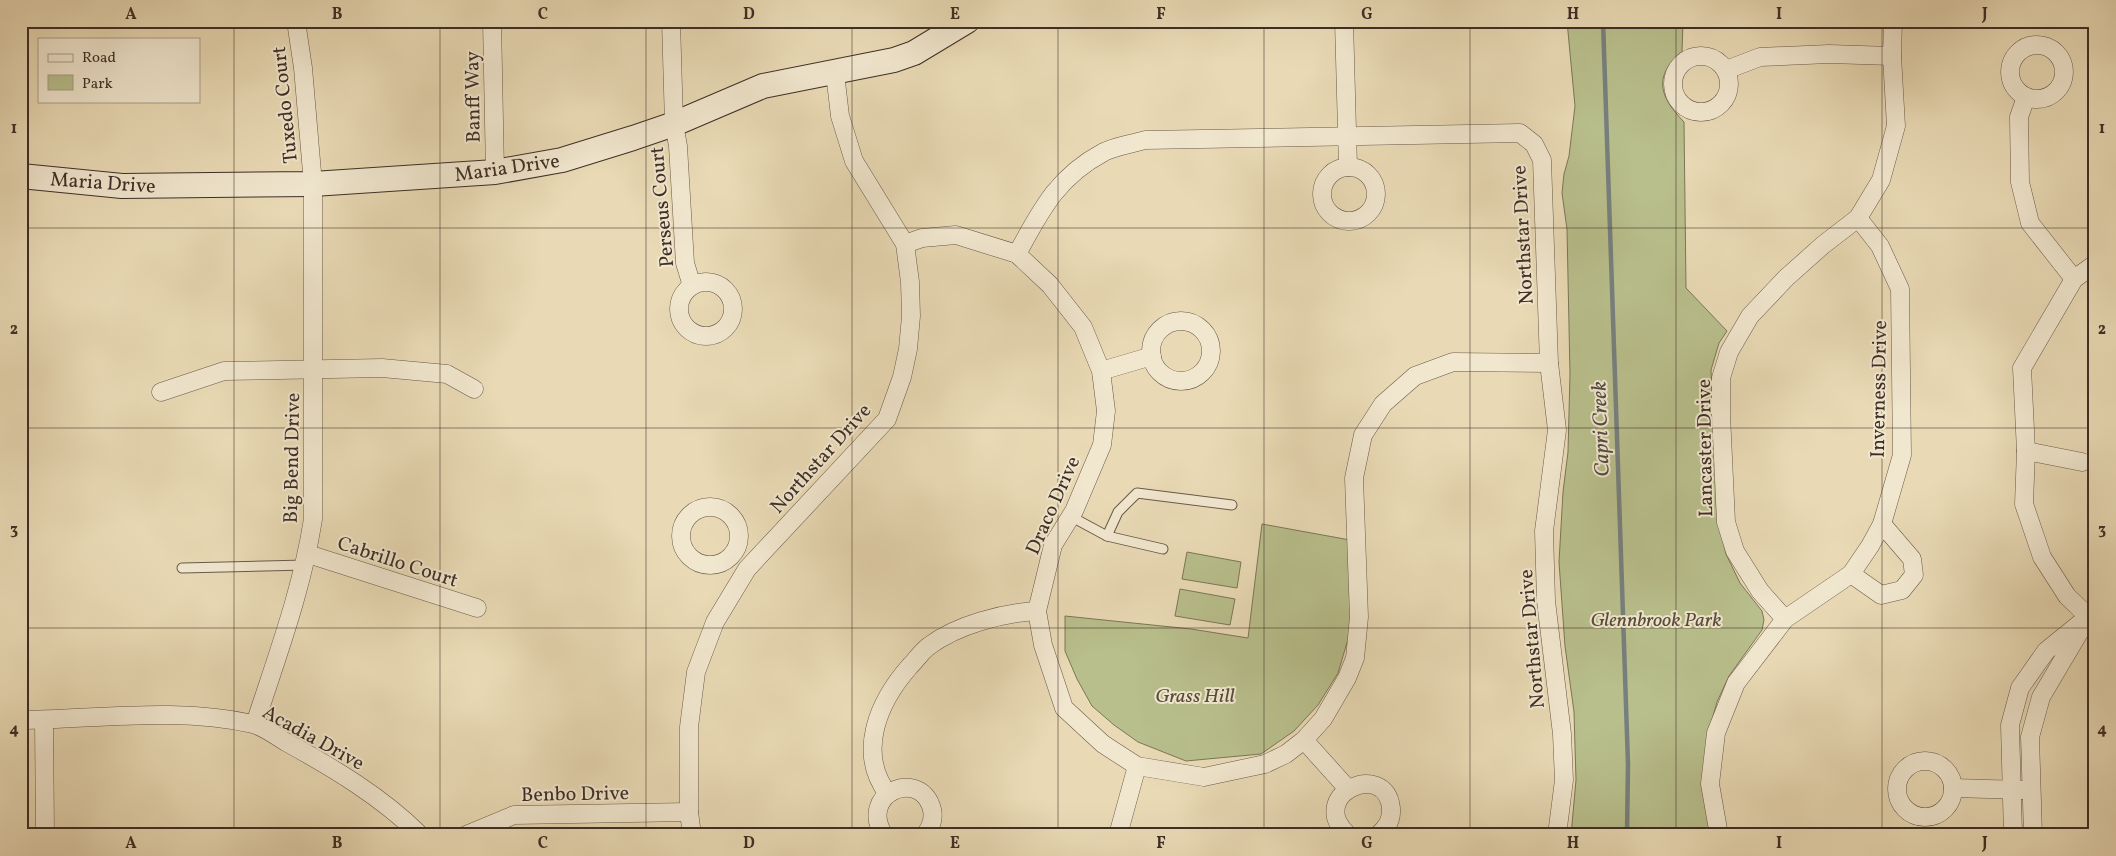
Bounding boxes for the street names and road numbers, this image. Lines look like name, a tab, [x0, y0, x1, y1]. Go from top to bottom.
street label: Tuxedo Court	[266, 45, 306, 165]
street label: Banff Way	[459, 51, 489, 143]
street label: Perseus Court	[644, 145, 682, 268]
street label: Maria Drive	[453, 148, 562, 190]
street label: Northstar Drive	[1506, 164, 1542, 305]
street label: Maria Drive	[49, 166, 157, 202]
street label: Inverness Drive	[1865, 320, 1895, 458]
street label: Lancaster Drive	[1691, 379, 1721, 517]
street label: Big Bend Drive	[278, 392, 308, 524]
street label: Northstar Drive	[764, 398, 879, 521]
street label: Draco Drive	[1020, 452, 1088, 560]
street label: Cabrillo Court	[333, 530, 461, 596]
street label: Northstar Drive	[1513, 568, 1553, 710]
street label: Acadia Drive	[257, 699, 369, 778]
street label: Benbo Drive	[521, 780, 629, 810]

